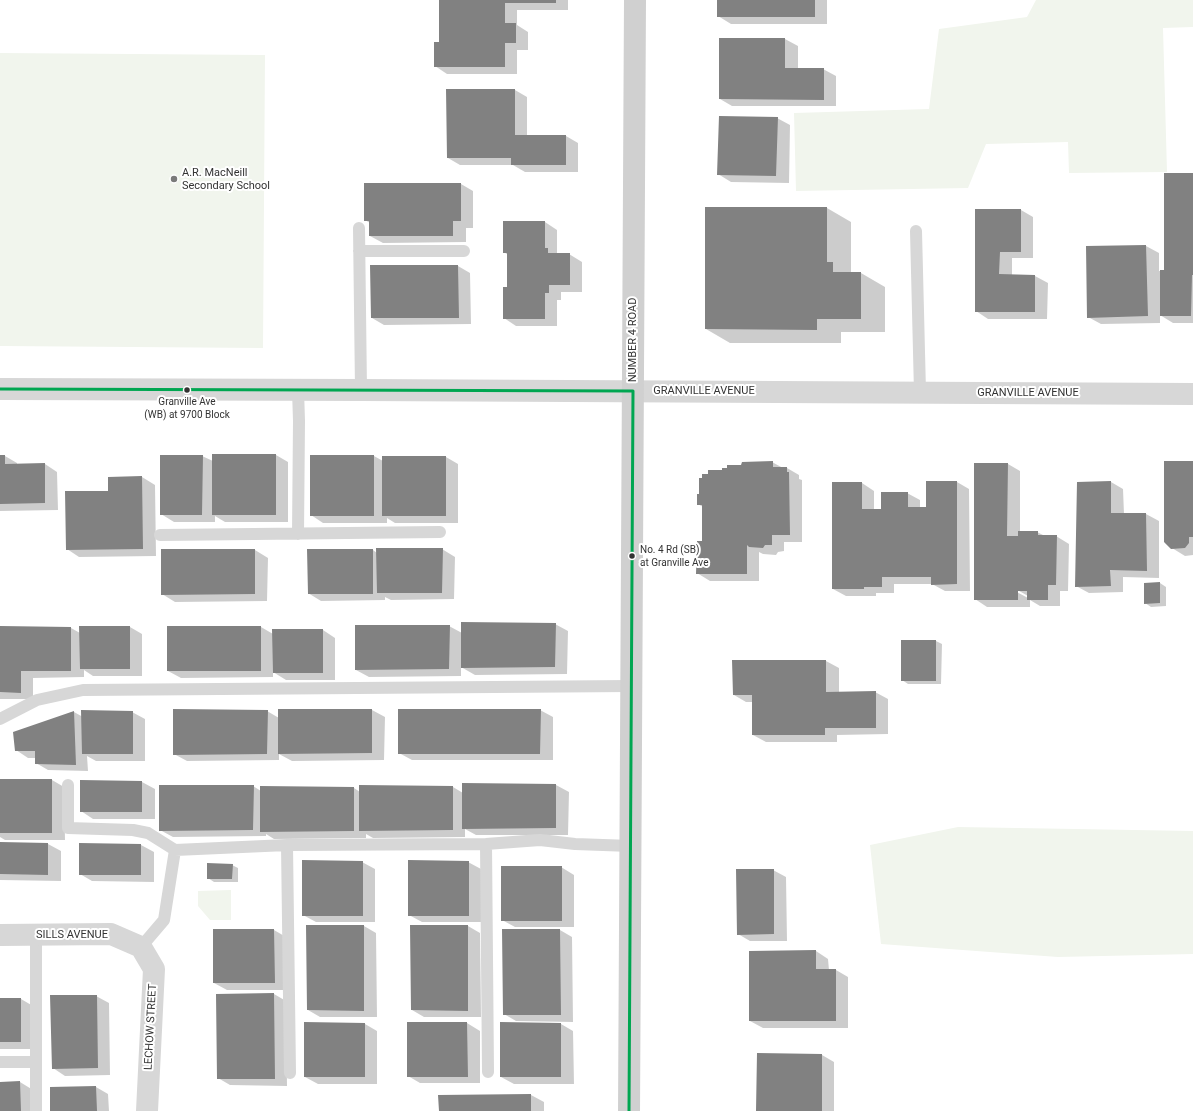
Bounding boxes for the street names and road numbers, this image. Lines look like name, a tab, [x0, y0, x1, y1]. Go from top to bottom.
street label: NUMBER 4 ROAD	[626, 298, 640, 382]
street label: GRANVILLE AVENUE	[653, 384, 755, 398]
street label: GRANVILLE AVENUE	[977, 386, 1079, 400]
street label: SILLS AVENUE	[36, 928, 108, 942]
street label: LECHOW STREET	[142, 984, 160, 1070]

